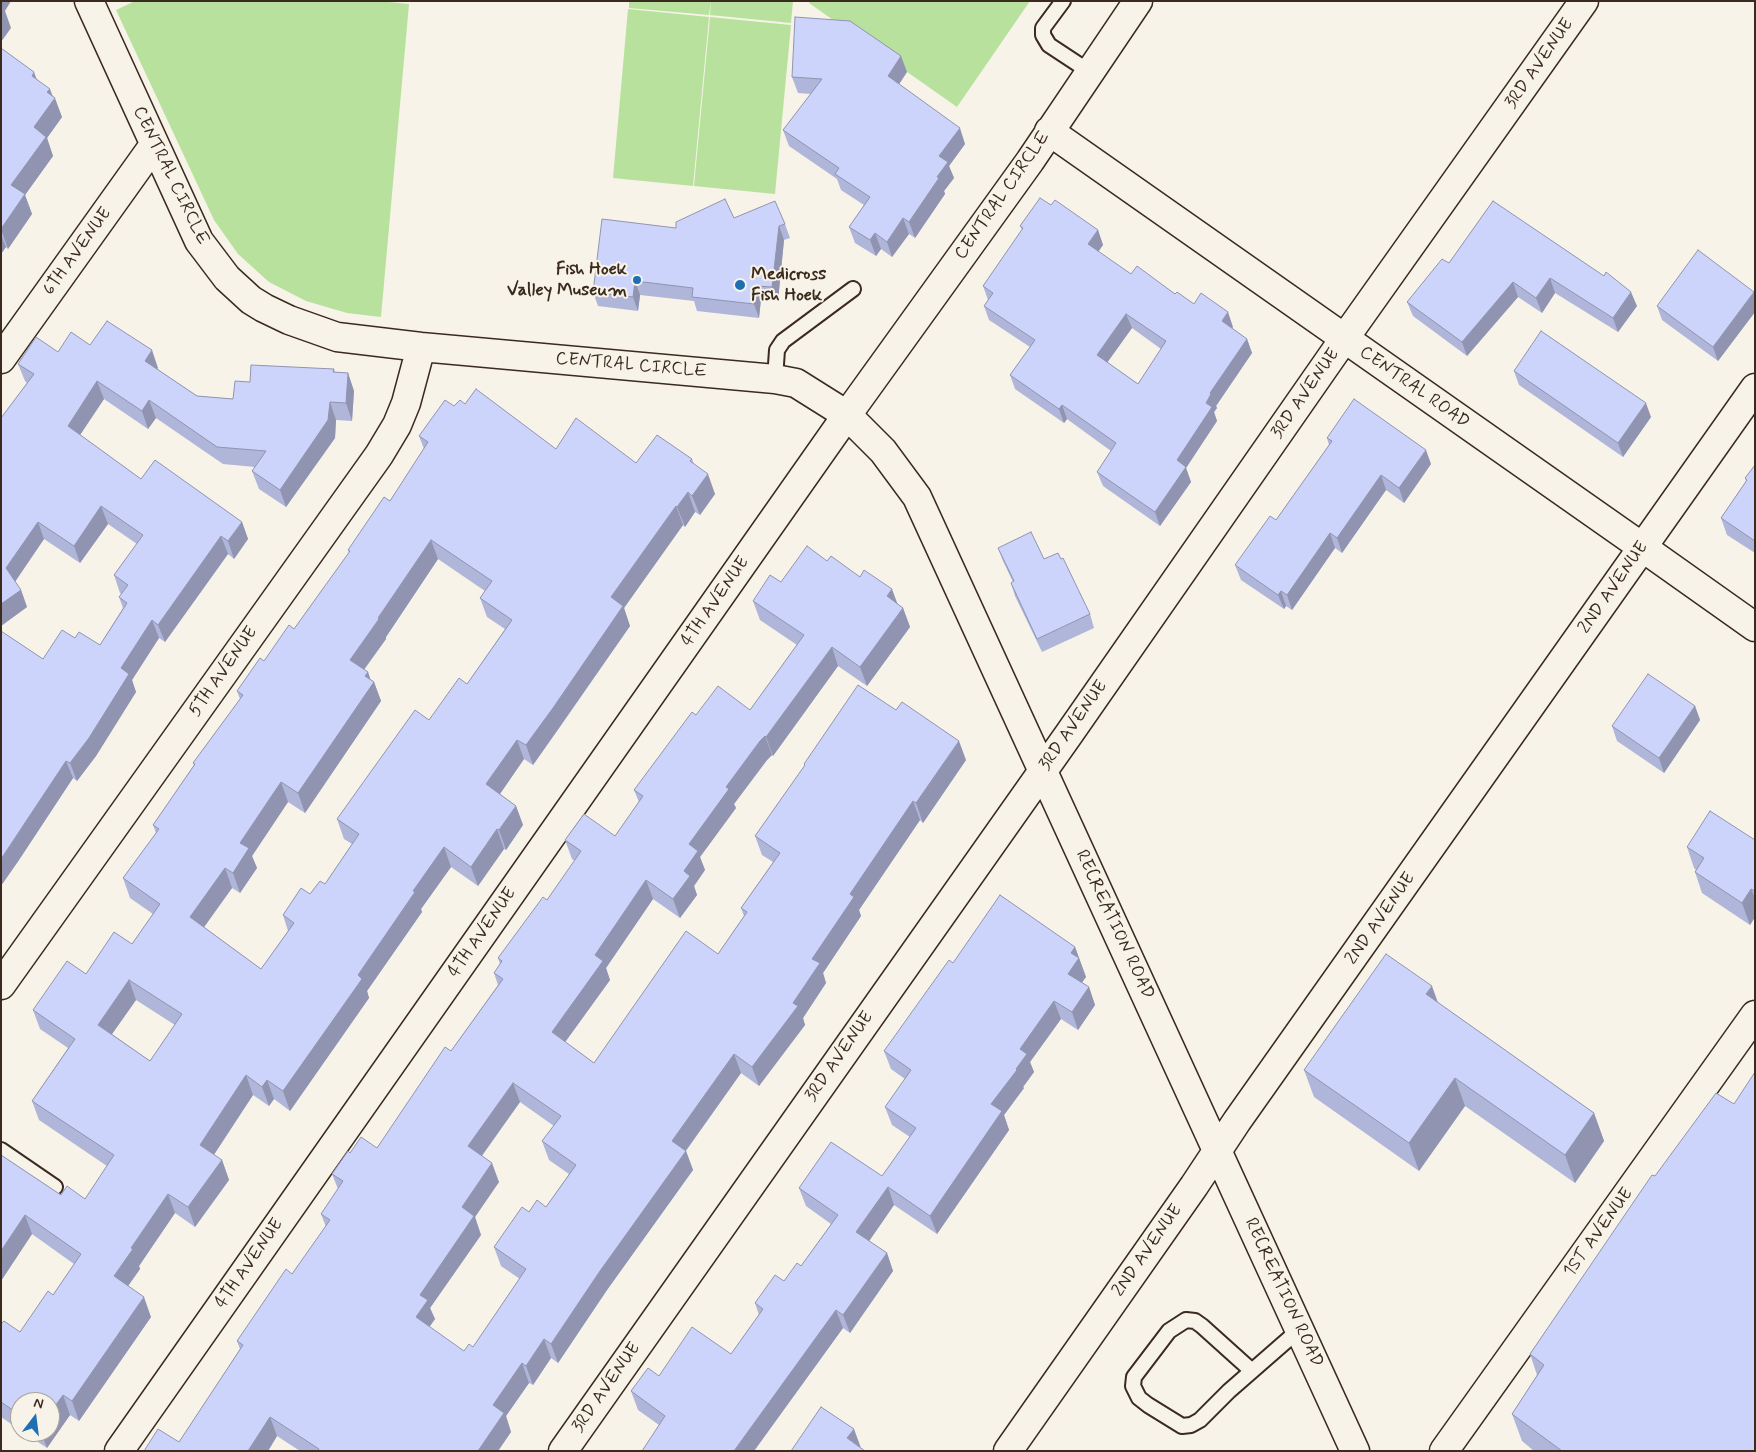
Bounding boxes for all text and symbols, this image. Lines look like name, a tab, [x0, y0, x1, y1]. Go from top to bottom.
street label: 3RD AVENUE	[1501, 15, 1579, 113]
street label: CENTRAL CIRCLE	[127, 103, 213, 249]
street label: CENTRAL CIRCLE	[951, 128, 1055, 264]
street label: 6TH AVENUE	[39, 204, 117, 300]
place label: Fish Hoek Valley Museum	[507, 259, 627, 302]
place label: Medicross Fish Hoek	[751, 264, 826, 306]
marker: Fish Hoek Valley Museum	[631, 274, 643, 286]
marker: Medicross Fish Hoek	[733, 278, 747, 292]
street label: CENTRAL ROAD	[1355, 342, 1473, 434]
street label: 3RD AVENUE	[1267, 345, 1345, 443]
street label: CENTRAL CIRCLE	[555, 349, 707, 383]
street label: 2ND AVENUE	[1574, 538, 1654, 638]
street label: 4TH AVENUE	[677, 553, 755, 651]
street label: 5TH AVENUE	[185, 623, 263, 721]
street label: 3RD AVENUE	[1035, 677, 1113, 775]
street label: RECREATION ROAD	[1070, 847, 1158, 1003]
street label: 2ND AVENUE	[1341, 869, 1421, 969]
street label: 4TH AVENUE	[444, 884, 522, 982]
street label: 3RD AVENUE	[801, 1008, 879, 1106]
street label: 1ST AVENUE	[1559, 1184, 1639, 1282]
street label: 2ND AVENUE	[1108, 1201, 1188, 1301]
street label: 4TH AVENUE	[211, 1215, 289, 1313]
street label: RECREATION ROAD	[1239, 1215, 1327, 1371]
street label: 3RD AVENUE	[568, 1339, 646, 1437]
north arrow	[10, 1392, 60, 1442]
text: N	[32, 1394, 45, 1413]

